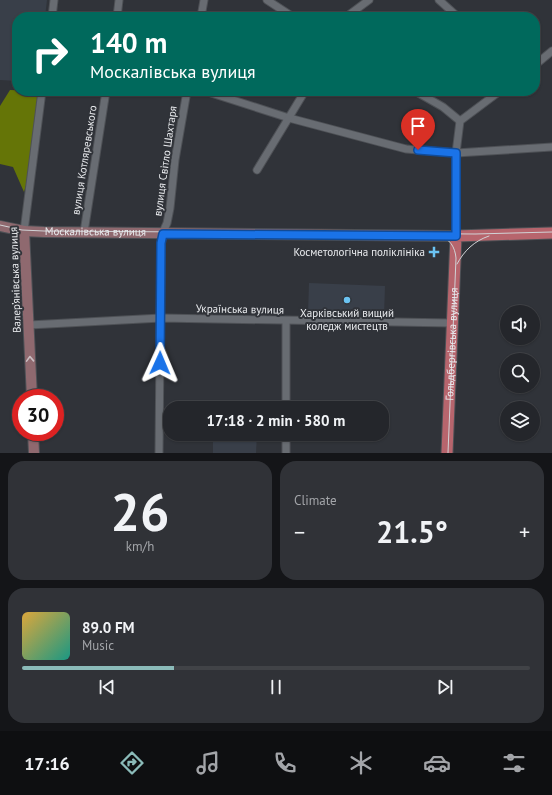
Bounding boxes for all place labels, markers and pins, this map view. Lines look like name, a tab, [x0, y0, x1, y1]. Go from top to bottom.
pin	[401, 109, 435, 150]
place label: Косметологічна поліклініка	[293, 245, 425, 259]
marker: Косметологічна поліклініка	[428, 246, 440, 258]
marker: Харківський вищий коледж мистецтв	[342, 295, 352, 305]
place label: Харківський вищий коледж мистецтв	[300, 306, 394, 333]

